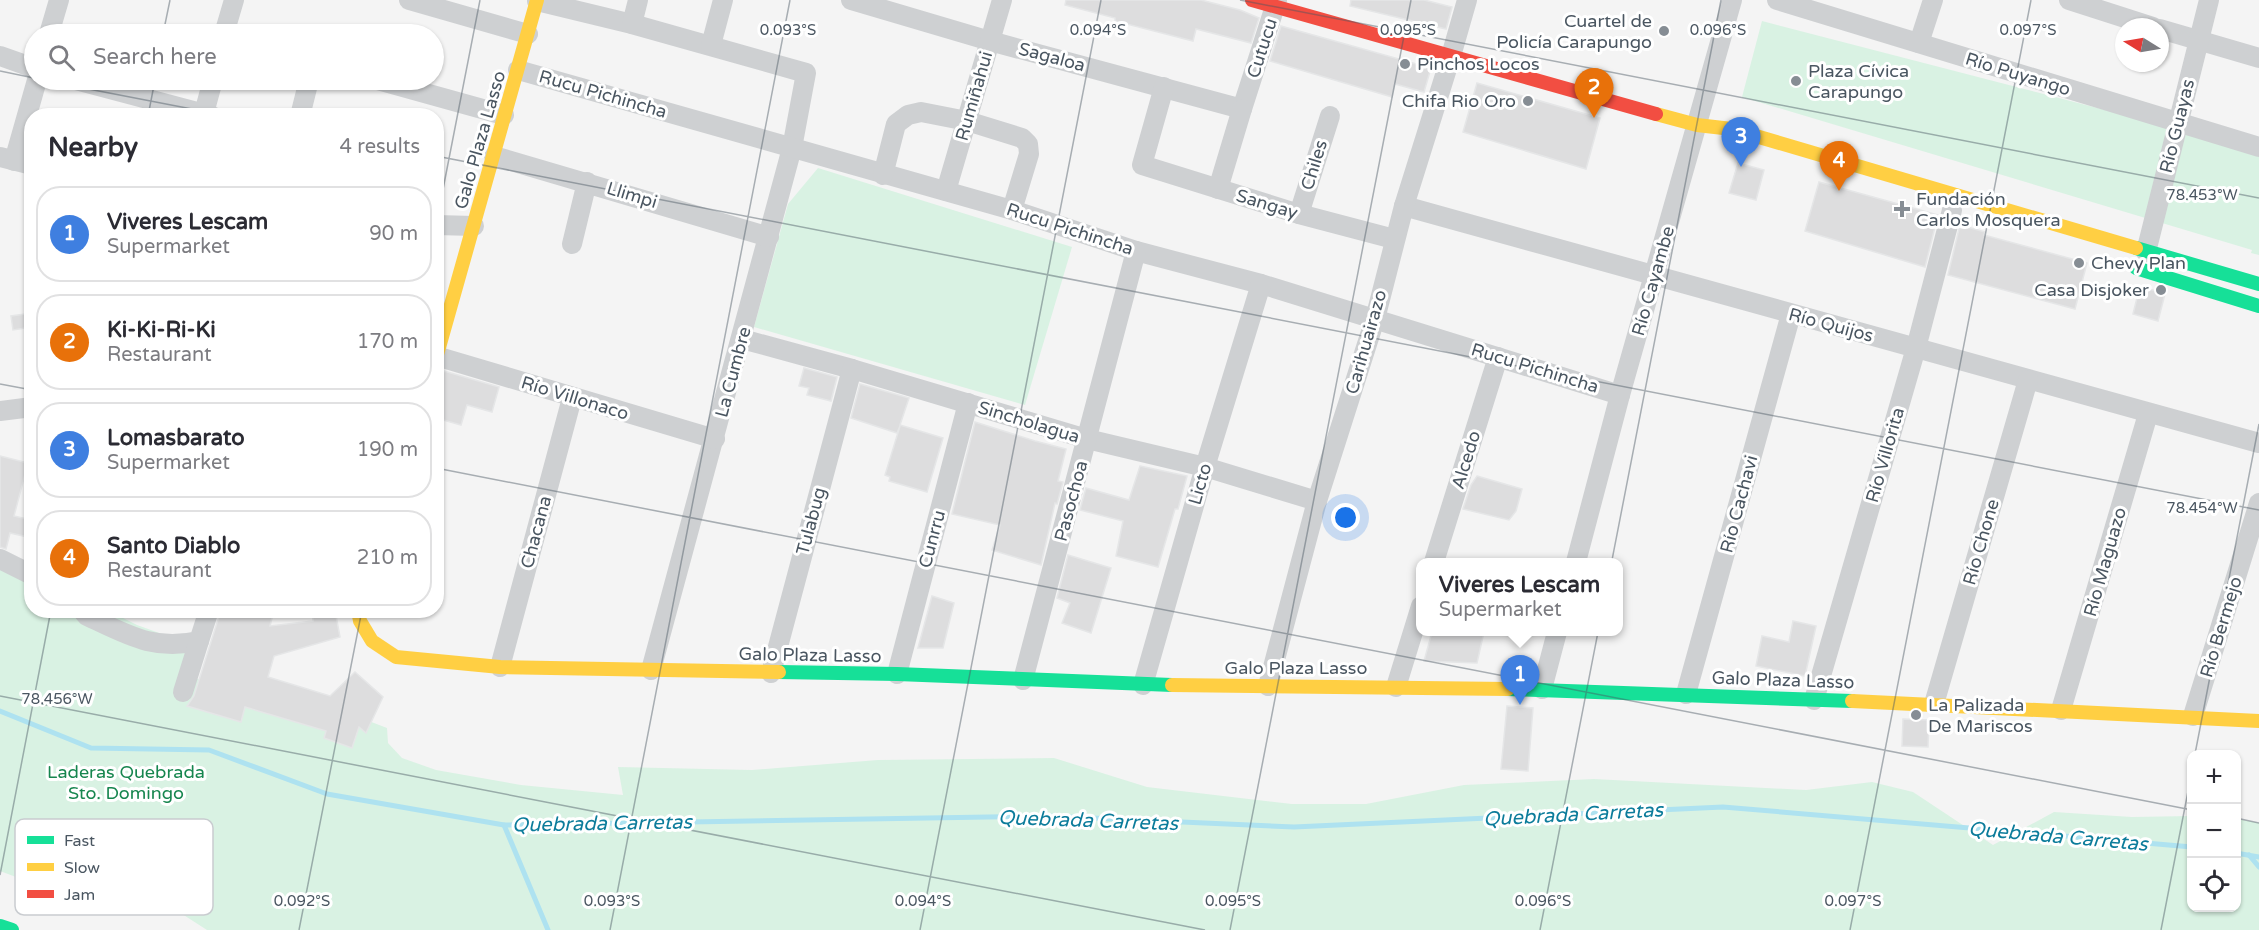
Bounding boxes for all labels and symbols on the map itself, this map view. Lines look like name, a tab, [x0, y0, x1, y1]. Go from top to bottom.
place label: Cuartel de Policía Carapungo	[1496, 10, 1652, 53]
street label: Cutucu	[1242, 15, 1282, 81]
north arrow	[2115, 18, 2169, 72]
text: 0.093°S	[760, 21, 816, 39]
text: 0.094°S	[1070, 21, 1126, 39]
text: 0.095°S	[1380, 21, 1436, 39]
text: 0.096°S	[1690, 21, 1746, 39]
text: 0.097°S	[2000, 21, 2056, 39]
marker: Cuartel de Policía Carapungo	[1657, 24, 1671, 38]
street label: Sagaloa	[1016, 38, 1088, 76]
street label: Río Puyango	[1963, 48, 2073, 100]
street label: Rumiñahui	[951, 49, 997, 143]
place label: Pinchos Locos	[1417, 53, 1540, 75]
marker: Pinchos Locos	[1398, 57, 1412, 71]
place label: Plaza Cívica Carapungo	[1808, 60, 1909, 103]
street label: Rucu Pichincha	[536, 65, 670, 123]
street label: Galo Plaza Lasso	[450, 68, 510, 212]
pin: 2	[1574, 68, 1614, 118]
marker: Plaza Cívica Carapungo	[1789, 74, 1803, 88]
street label: Río Guayas	[2155, 77, 2199, 175]
place label: Chifa Rio Oro	[1402, 90, 1516, 112]
marker: Chifa Rio Oro	[1521, 94, 1535, 108]
pin: 3	[1722, 118, 1760, 167]
street label: Chiles	[1296, 137, 1332, 193]
pin: 4	[1820, 142, 1858, 191]
street label: Llimpi	[604, 177, 660, 213]
street label: Sangay	[1234, 184, 1301, 224]
text: 78.453°W	[2166, 186, 2238, 204]
place label: Fundación Carlos Mosquera	[1916, 188, 2061, 231]
street label: Rucu Pichincha	[1004, 198, 1136, 260]
marker: Fundación Carlos Mosquera	[1893, 200, 1911, 218]
street label: Río Cayambe	[1627, 224, 1679, 338]
place label: Chevy Plan	[2091, 252, 2186, 274]
marker: Chevy Plan	[2072, 256, 2086, 270]
place label: Casa Disjoker	[2034, 279, 2149, 301]
marker: Casa Disjoker	[2154, 283, 2168, 297]
street label: Carihuairazo	[1341, 287, 1391, 397]
street label: Río Quijos	[1786, 303, 1876, 347]
street label: La Cumbre	[710, 324, 756, 420]
street label: Rucu Pichincha	[1469, 338, 1601, 398]
street label: Río Villonaco	[519, 371, 631, 425]
street label: Sincholagua	[976, 396, 1082, 448]
street label: Río Villorita	[1861, 405, 1909, 505]
street label: Alcedo	[1447, 428, 1485, 492]
street label: Río Cachavi	[1715, 453, 1763, 555]
street label: Pasochoa	[1050, 458, 1092, 544]
street label: Licto	[1184, 461, 1216, 507]
street label: Tulabug	[791, 485, 831, 557]
street label: Chacana	[516, 493, 556, 571]
street label: Río Chone	[1958, 496, 2004, 588]
text: 78.454°W	[2166, 499, 2238, 517]
your location	[1331, 503, 1360, 532]
street label: Río Maguazo	[2079, 505, 2131, 619]
street label: Cunrru	[914, 508, 950, 570]
street label: Río Bermejo	[2195, 574, 2247, 680]
street label: Galo Plaza Lasso	[738, 643, 882, 667]
pin: 1	[1500, 656, 1540, 705]
street label: Galo Plaza Lasso	[1225, 657, 1368, 679]
street label: Galo Plaza Lasso	[1711, 667, 1855, 693]
text: 78.456°W	[21, 690, 93, 708]
place label: La Palizada De Mariscos	[1928, 694, 2033, 737]
marker: La Palizada De Mariscos	[1909, 708, 1923, 722]
park label: Laderas Quebrada Sto. Domingo	[47, 761, 205, 804]
water label: Quebrada Carretas	[1482, 798, 1665, 832]
water label: Quebrada Carretas	[998, 806, 1180, 836]
water label: Quebrada Carretas	[512, 810, 694, 838]
water label: Quebrada Carretas	[1967, 817, 2150, 857]
legend	[15, 819, 213, 915]
text: Fast	[64, 831, 95, 851]
text: Slow	[64, 858, 100, 878]
text: Jam	[64, 885, 95, 905]
text: 0.092°S	[274, 892, 330, 910]
text: 0.093°S	[584, 892, 640, 910]
text: 0.094°S	[895, 892, 951, 910]
text: 0.095°S	[1205, 892, 1261, 910]
text: 0.096°S	[1515, 892, 1571, 910]
text: 0.097°S	[1825, 892, 1881, 910]

